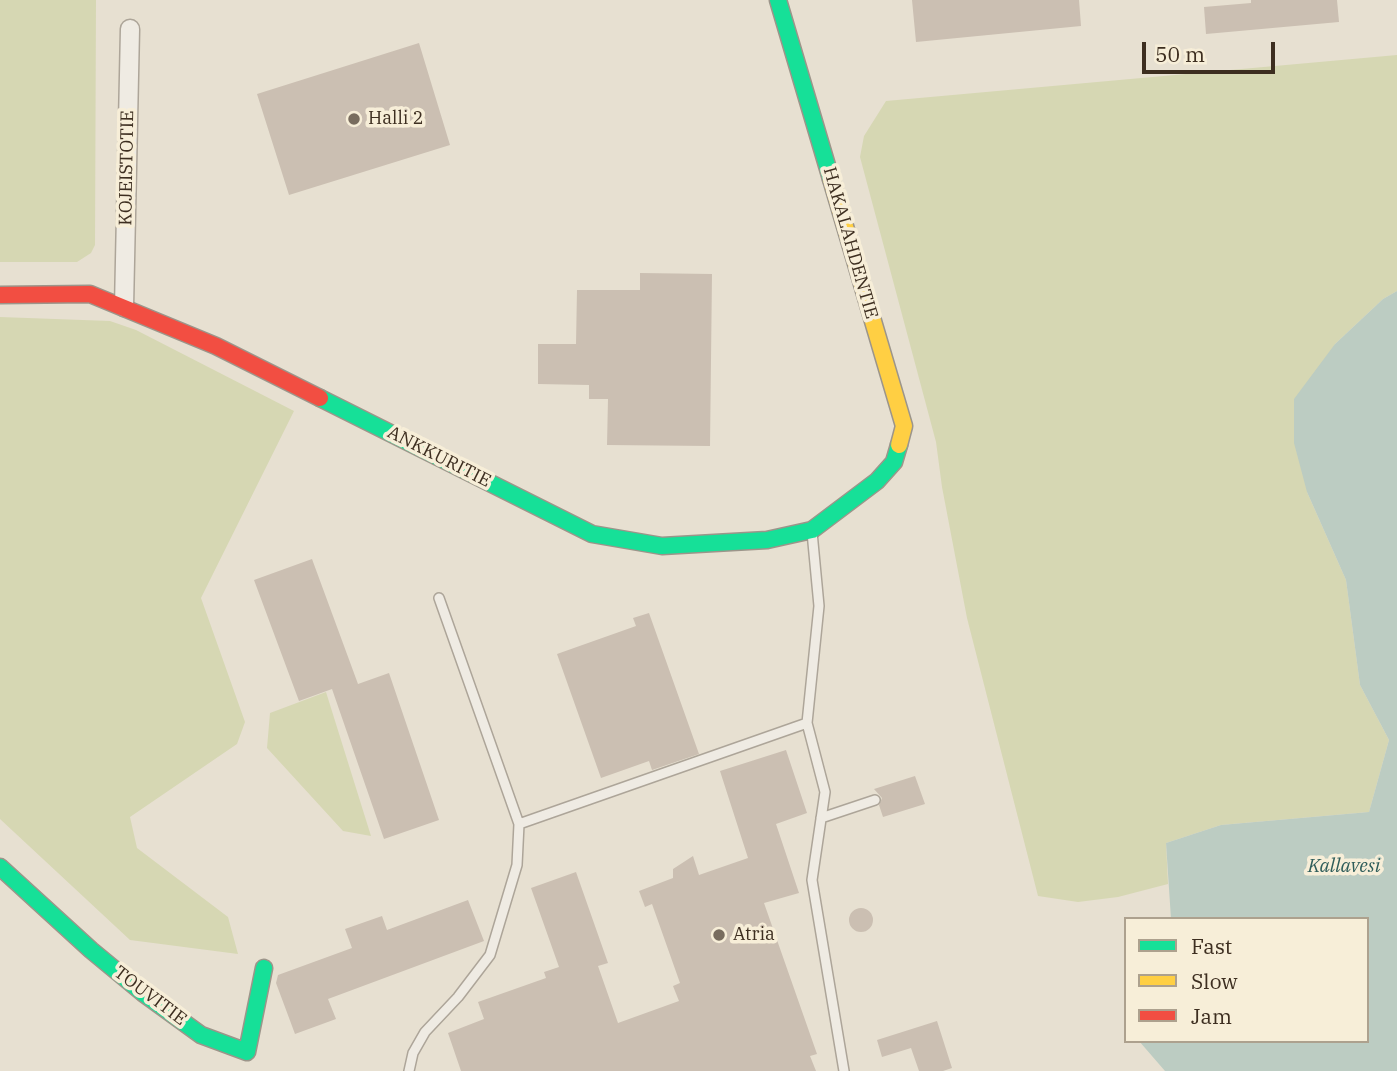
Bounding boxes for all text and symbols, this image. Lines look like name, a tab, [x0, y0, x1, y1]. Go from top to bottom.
scale bar	[1145, 28, 1278, 72]
text: 50 m	[1155, 40, 1205, 68]
place label: Halli 2	[368, 108, 423, 130]
street label: KOJEISTOTIE	[115, 110, 139, 226]
marker: Halli 2	[346, 111, 362, 127]
street label: HAKALAHDENTIE	[818, 165, 882, 321]
street label: ANKKURITIE	[384, 422, 494, 492]
water label: Kallavesi	[1308, 856, 1380, 878]
legend	[1124, 917, 1369, 1043]
place label: Atria	[733, 924, 775, 946]
marker: Atria	[711, 927, 727, 943]
text: Fast	[1191, 932, 1232, 960]
street label: TOUVITIE	[109, 962, 191, 1030]
text: Slow	[1191, 967, 1238, 995]
text: Jam	[1191, 1002, 1232, 1030]

